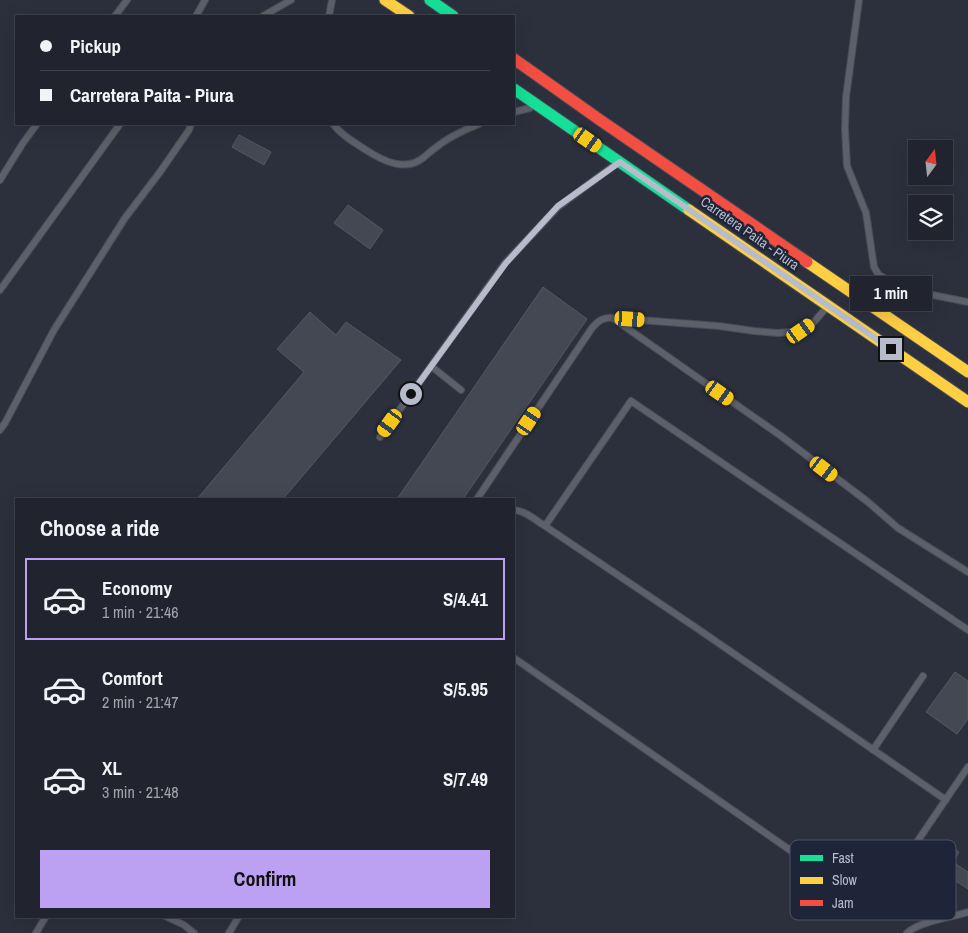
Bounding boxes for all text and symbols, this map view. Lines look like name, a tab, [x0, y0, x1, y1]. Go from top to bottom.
text: Pickup	[70, 33, 121, 59]
text: Carretera Paita - Piura	[70, 82, 234, 108]
car	[571, 125, 604, 155]
north arrow	[908, 140, 952, 185]
map controls	[908, 140, 953, 240]
street label: Carretera Paita - Piura	[697, 192, 803, 274]
button: layers	[908, 195, 953, 240]
callout: 1 min	[850, 276, 932, 312]
text: 1 min	[874, 282, 908, 304]
car	[614, 310, 645, 328]
car	[784, 316, 817, 346]
route end	[880, 338, 902, 360]
car	[703, 378, 736, 408]
route start	[400, 383, 422, 405]
car	[514, 404, 543, 438]
car	[375, 406, 404, 440]
car	[807, 454, 840, 484]
text: Choose a ride	[40, 513, 159, 543]
text: Economy	[102, 575, 172, 601]
icon: car	[42, 577, 87, 622]
text: S/4.41	[443, 586, 488, 612]
text: 1 min · 21:46	[102, 601, 179, 623]
text: Comfort	[102, 665, 163, 691]
icon: car	[42, 667, 87, 712]
text: S/5.95	[443, 676, 488, 702]
text: 2 min · 21:47	[102, 691, 179, 713]
text: XL	[102, 755, 122, 781]
icon: car	[42, 757, 87, 802]
text: S/7.49	[443, 766, 488, 792]
text: 3 min · 21:48	[102, 781, 179, 803]
legend	[790, 840, 956, 920]
text: Fast	[832, 849, 854, 867]
button: Confirm	[40, 850, 490, 908]
text: Slow	[832, 871, 858, 889]
text: Jam	[832, 894, 854, 912]

